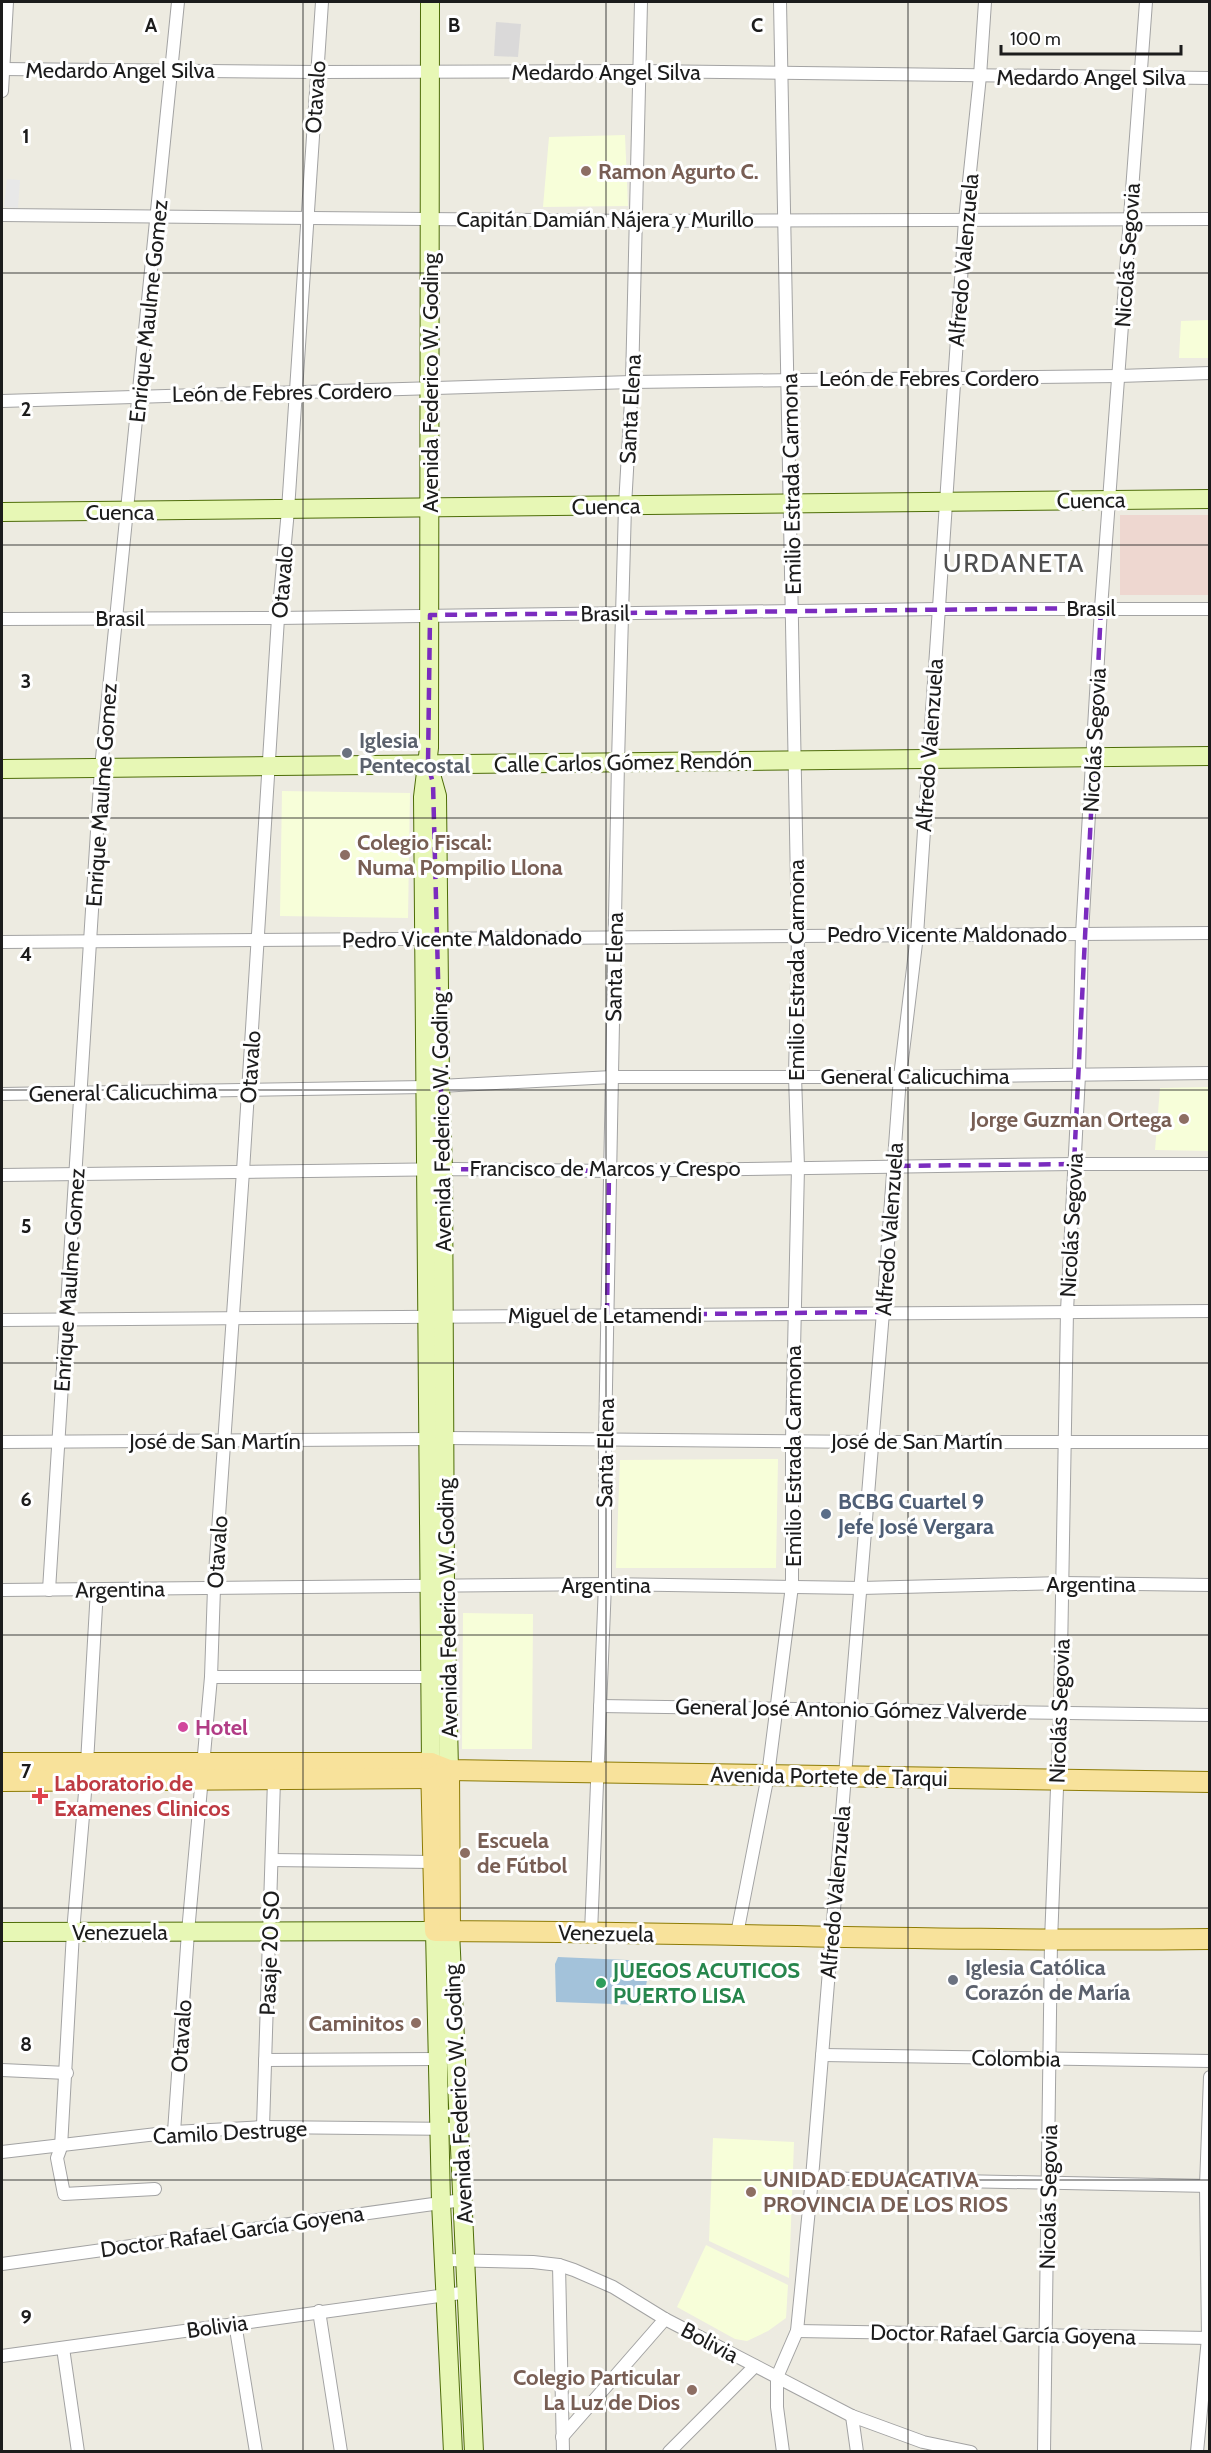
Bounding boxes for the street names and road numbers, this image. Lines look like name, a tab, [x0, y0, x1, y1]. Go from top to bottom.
street label: Medardo Angel Silva	[25, 57, 215, 84]
street label: Medardo Angel Silva	[511, 59, 701, 86]
street label: Otavalo	[299, 60, 332, 134]
street label: Medardo Angel Silva	[996, 64, 1186, 91]
street label: Alfredo Valenzuela	[942, 172, 985, 348]
street label: Nicolás Segovia	[1109, 181, 1146, 328]
street label: Enrique Maulme Gomez	[123, 198, 174, 424]
street label: Capitán Damián Nájera y Murillo	[456, 206, 754, 233]
street label: Avenida Federico W. Goding	[417, 252, 444, 513]
street label: Santa Elena	[614, 353, 647, 465]
street label: León de Febres Cordero	[819, 365, 1039, 392]
street label: Emilio Estrada Carmona	[776, 372, 807, 595]
street label: León de Febres Cordero	[172, 377, 392, 408]
street label: Cuenca	[1056, 486, 1126, 515]
street label: Cuenca	[571, 492, 641, 521]
street label: Cuenca	[86, 499, 155, 526]
street label: Otavalo	[266, 545, 299, 620]
street label: Brasil	[1066, 595, 1116, 622]
street label: Brasil	[580, 600, 631, 627]
street label: Brasil	[95, 605, 145, 632]
street label: Alfredo Valenzuela	[910, 657, 949, 833]
street label: Nicolás Segovia	[1077, 667, 1112, 813]
street label: Enrique Maulme Gomez	[80, 682, 123, 908]
street label: Calle Carlos Gómez Rendón	[494, 747, 753, 778]
street label: Emilio Estrada Carmona	[783, 859, 810, 1081]
street label: Santa Elena	[600, 911, 629, 1022]
street label: Pedro Vicente Maldonado	[827, 921, 1067, 948]
street label: Pedro Vicente Maldonado	[342, 923, 582, 954]
street label: Avenida Federico W. Goding	[426, 991, 457, 1252]
street label: Otavalo	[234, 1030, 267, 1104]
street label: General Calicuchima	[821, 1063, 1010, 1090]
street label: General Calicuchima	[28, 1077, 218, 1108]
street label: Alfredo Valenzuela	[870, 1141, 909, 1317]
street label: Nicolás Segovia	[1054, 1152, 1089, 1298]
street label: Francisco de Marcos y Crespo	[469, 1155, 741, 1182]
street label: Enrique Maulme Gomez	[48, 1167, 91, 1393]
street label: Miguel de Letamendi	[508, 1302, 702, 1329]
street label: Emilio Estrada Carmona	[780, 1345, 807, 1567]
street label: Santa Elena	[591, 1397, 620, 1508]
street label: José de San Martín	[128, 1428, 301, 1455]
street label: José de San Martín	[830, 1428, 1003, 1455]
street label: Avenida Federico W. Goding	[432, 1477, 463, 1738]
street label: Otavalo	[201, 1515, 234, 1589]
street label: Argentina	[1046, 1571, 1136, 1598]
street label: Argentina	[561, 1572, 651, 1599]
street label: Argentina	[75, 1575, 165, 1604]
street label: Nicolás Segovia	[1043, 1638, 1076, 1784]
street label: General José Antonio Gómez Valverde	[675, 1693, 1027, 1726]
street label: Avenida Portete de Tarqui	[710, 1761, 948, 1792]
street label: Alfredo Valenzuela	[814, 1804, 857, 1980]
street label: Pasaje 20 SO	[254, 1890, 285, 2016]
street label: Venezuela	[72, 1919, 168, 1946]
street label: Venezuela	[558, 1919, 655, 1948]
street label: Avenida Federico W. Goding	[438, 1963, 479, 2224]
street label: Otavalo	[165, 1999, 198, 2073]
street label: Colombia	[971, 2044, 1061, 2073]
street label: Camilo Destruge	[152, 2115, 308, 2150]
street label: Nicolás Segovia	[1034, 2124, 1063, 2270]
street label: Doctor Rafael García Goyena	[99, 2200, 366, 2263]
street label: Bolivia	[185, 2309, 250, 2344]
street label: Bolivia	[676, 2316, 743, 2369]
street label: Doctor Rafael García Goyena	[870, 2319, 1137, 2350]

